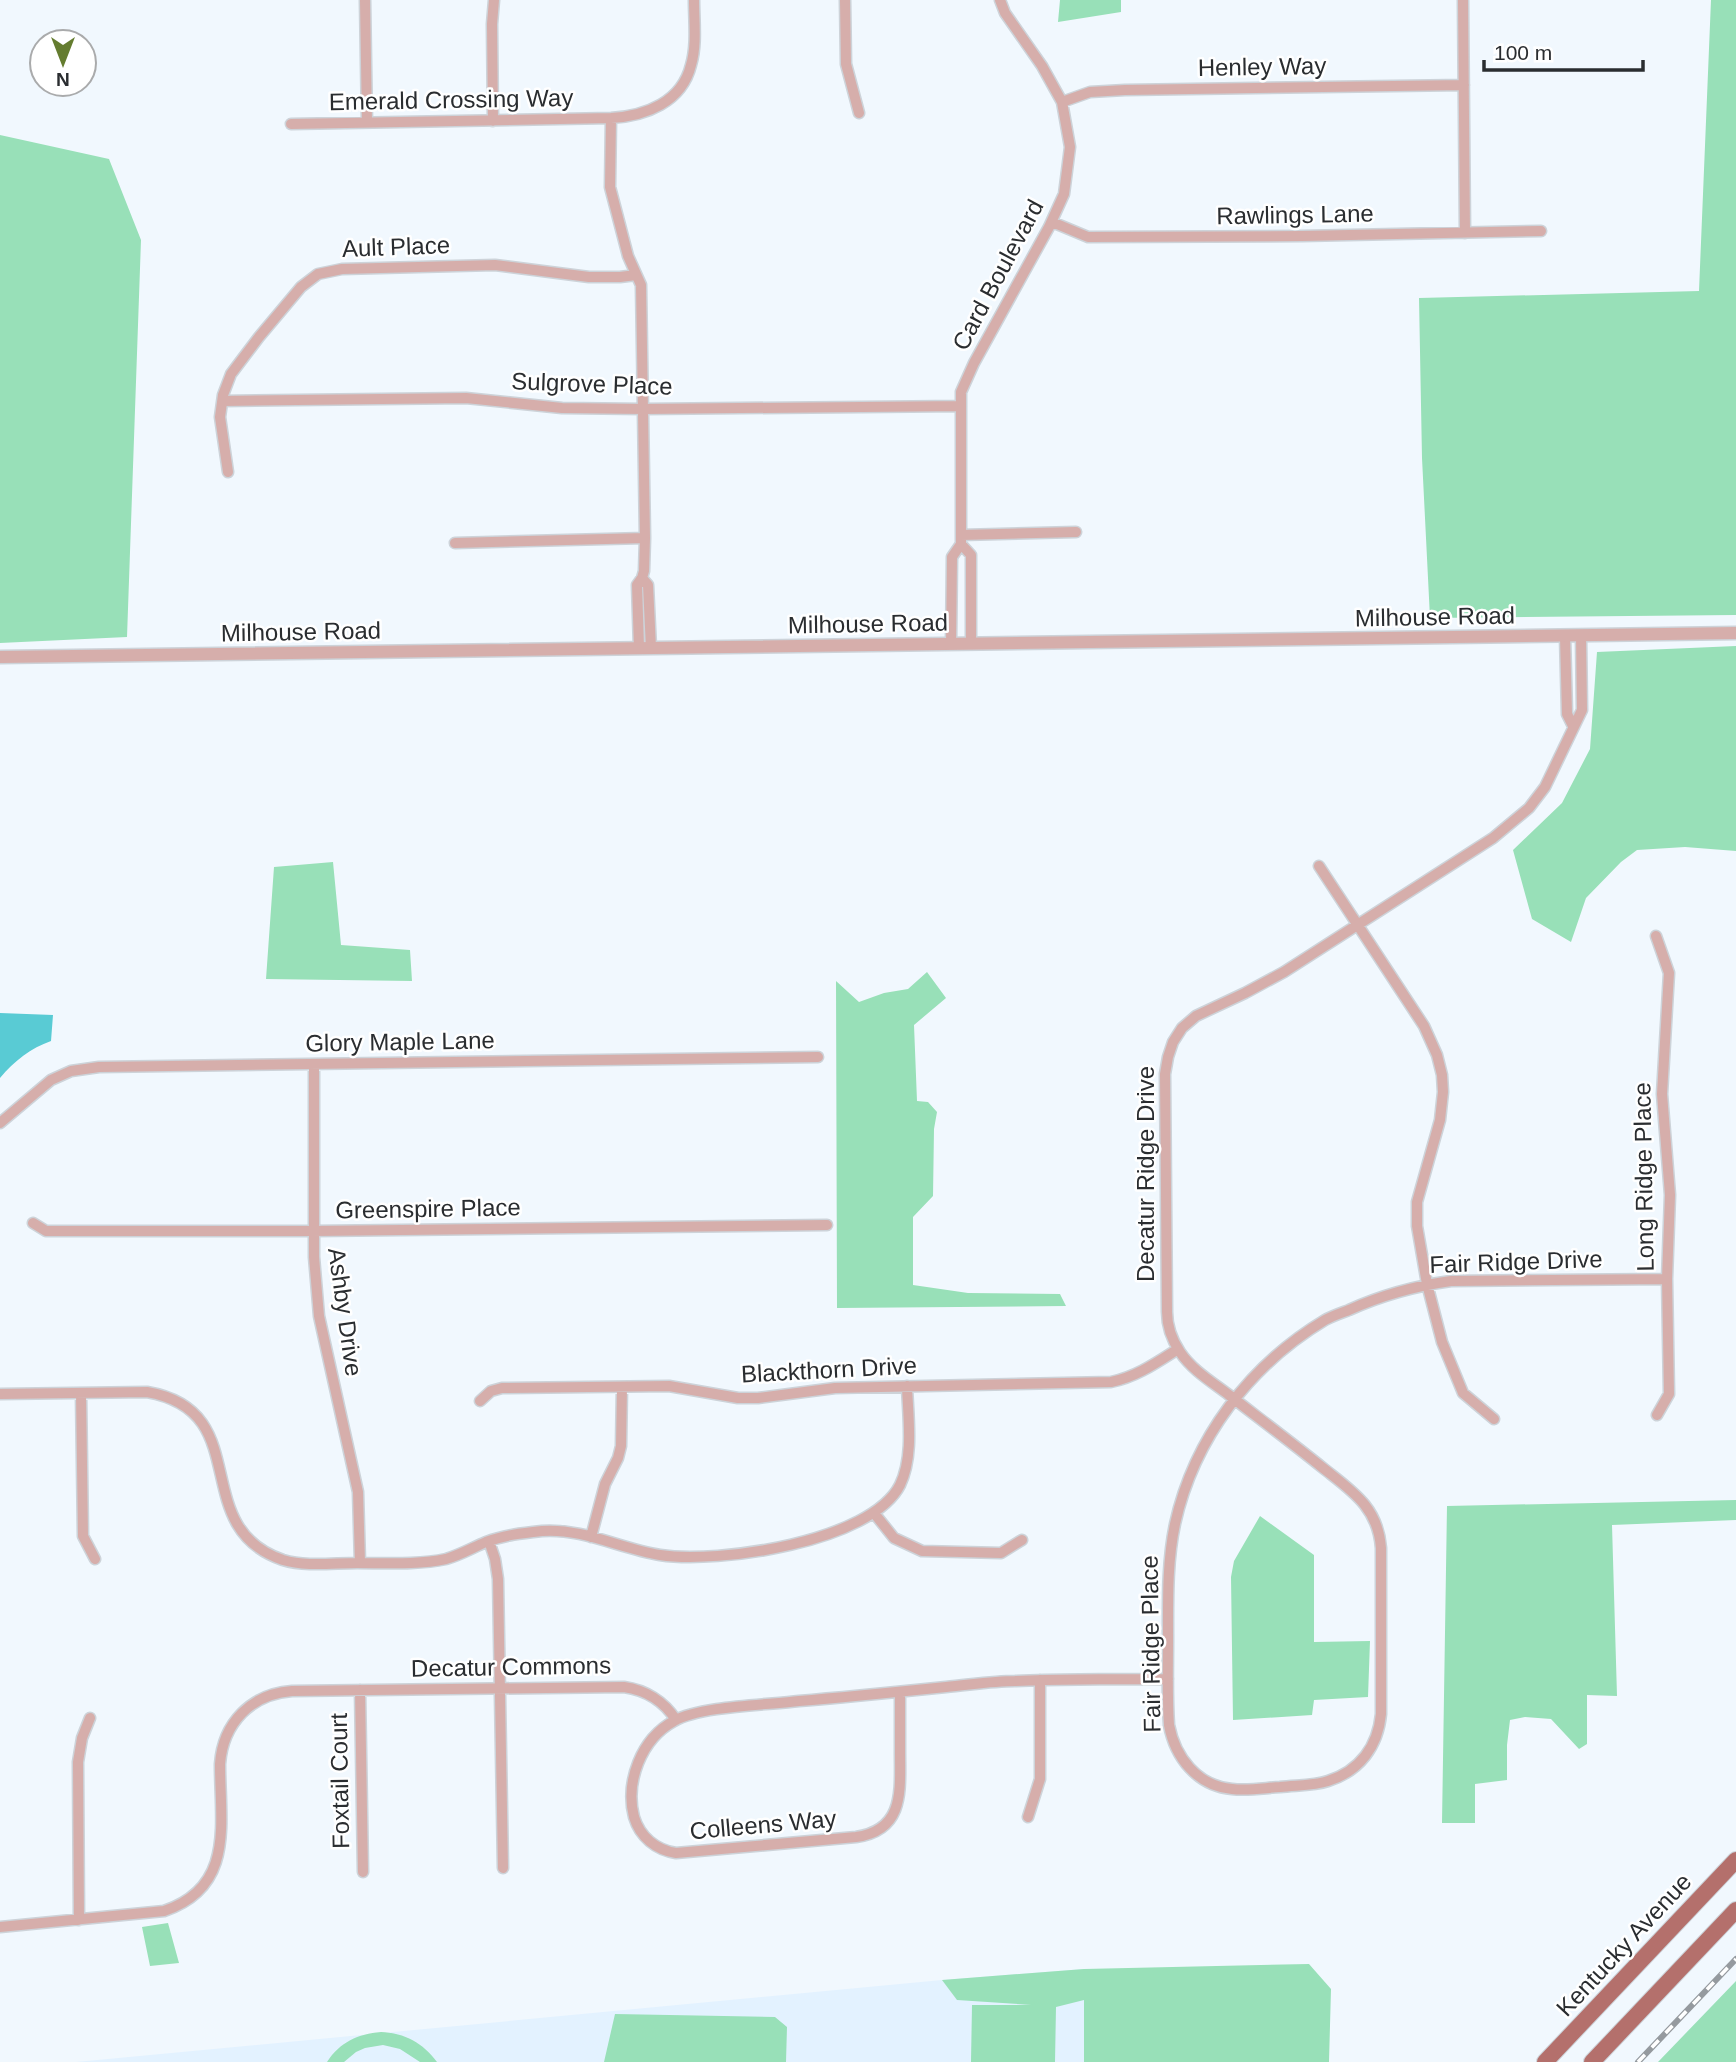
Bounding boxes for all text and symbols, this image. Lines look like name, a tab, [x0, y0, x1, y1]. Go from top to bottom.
north arrow	[28, 28, 98, 98]
scale bar	[1484, 28, 1643, 72]
text: 100 m	[1494, 41, 1552, 64]
street label: Henley Way	[1198, 52, 1326, 81]
text: N	[56, 69, 70, 90]
street label: Emerald Crossing Way	[329, 84, 573, 115]
street label: Card Boulevard	[946, 195, 1049, 355]
street label: Rawlings Lane	[1216, 200, 1374, 229]
street label: Ault Place	[342, 231, 450, 262]
street label: Sulgrove Place	[511, 367, 673, 400]
street label: Milhouse Road	[1355, 602, 1515, 631]
street label: Milhouse Road	[788, 609, 948, 638]
street label: Milhouse Road	[221, 617, 381, 646]
street label: Glory Maple Lane	[305, 1026, 495, 1057]
street label: Decatur Ridge Drive	[1132, 1066, 1159, 1282]
street label: Long Ridge Place	[1628, 1082, 1659, 1272]
street label: Greenspire Place	[335, 1193, 521, 1224]
street label: Fair Ridge Drive	[1429, 1245, 1603, 1278]
street label: Ashby Drive	[323, 1246, 368, 1378]
street label: Blackthorn Drive	[740, 1351, 918, 1388]
street label: Fair Ridge Place	[1135, 1555, 1166, 1733]
street label: Decatur Commons	[411, 1651, 611, 1682]
street label: Foxtail Court	[325, 1712, 354, 1849]
street label: Colleens Way	[688, 1805, 837, 1844]
street label: Kentucky Avenue	[1551, 1868, 1697, 2022]

